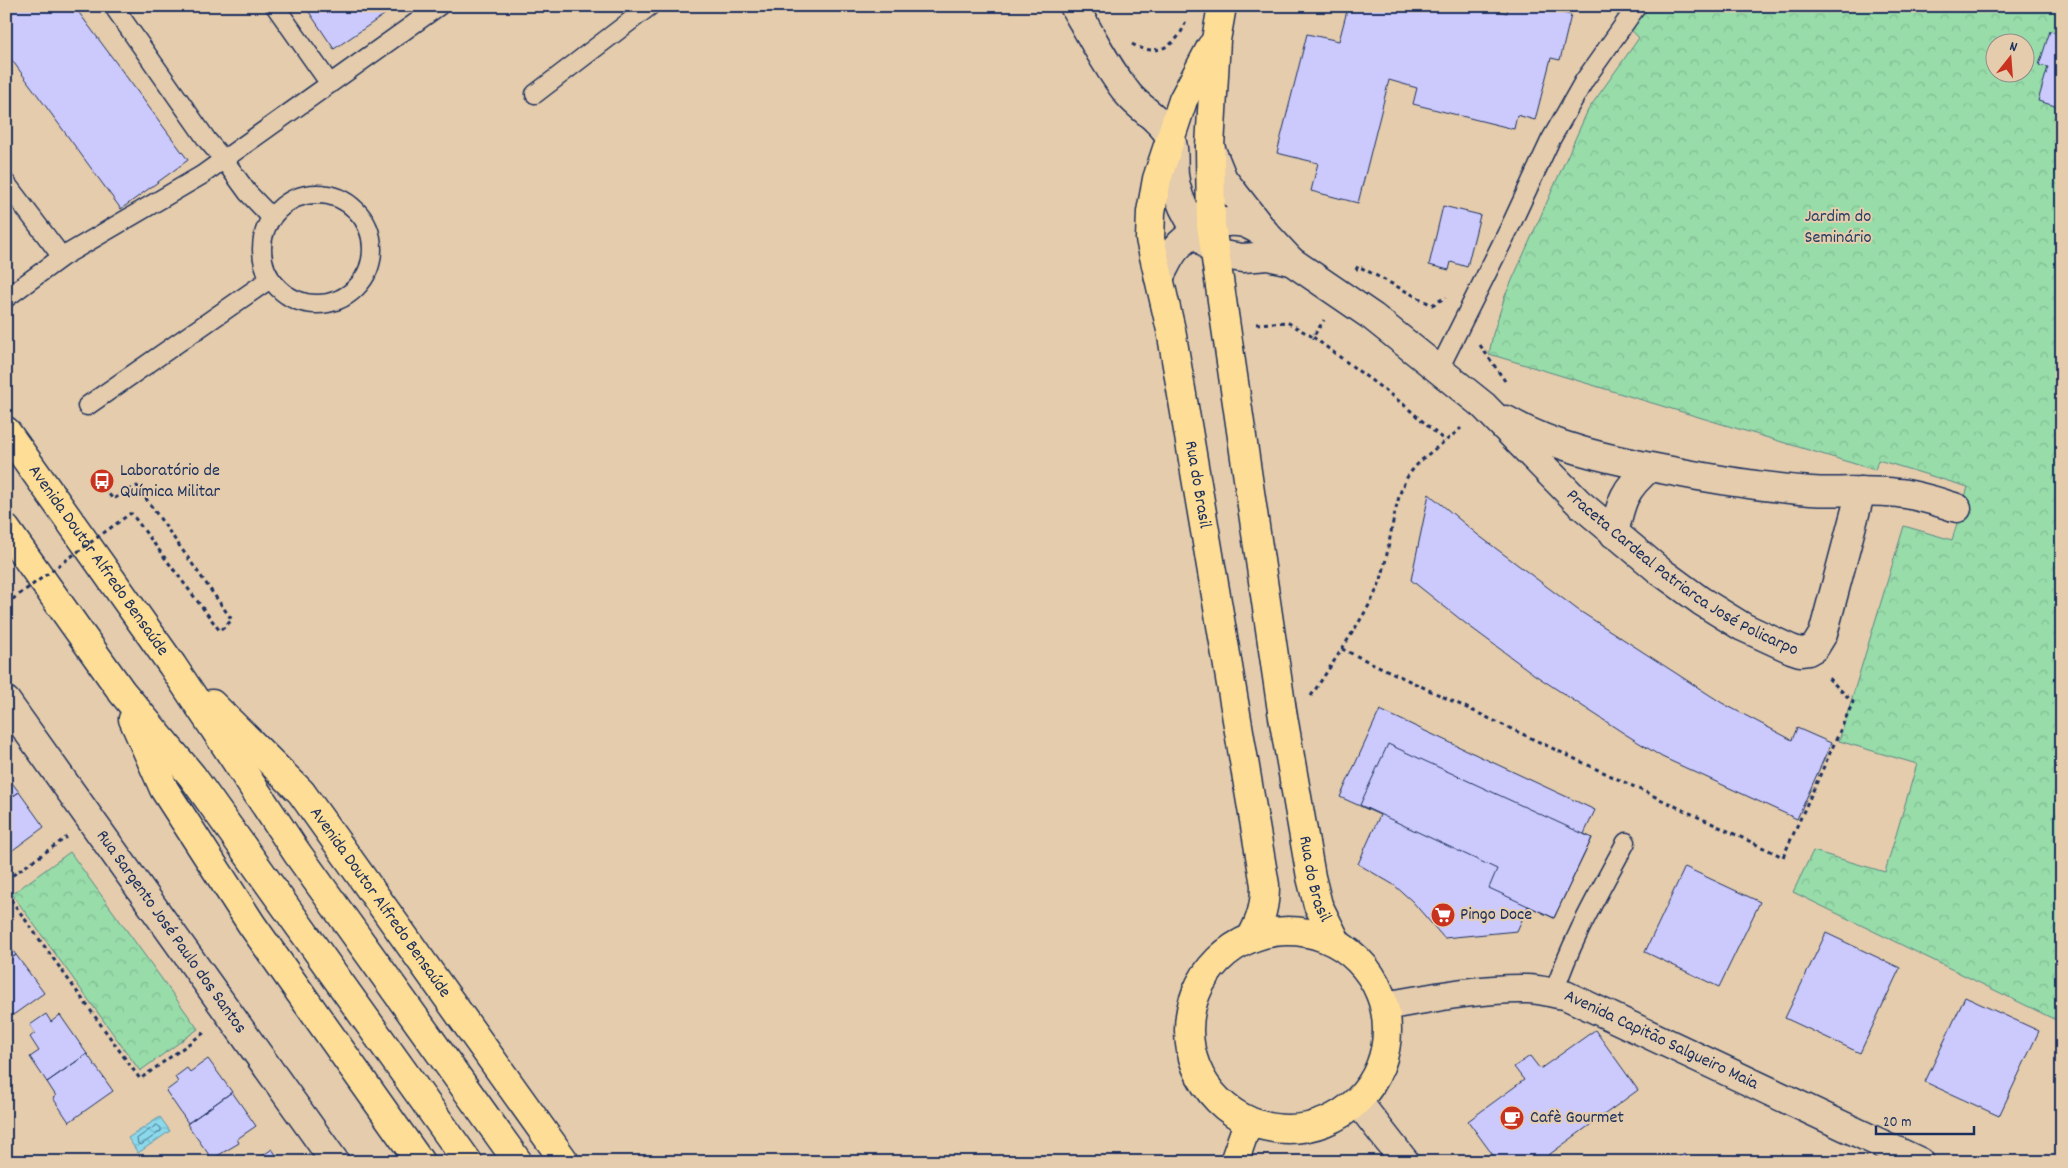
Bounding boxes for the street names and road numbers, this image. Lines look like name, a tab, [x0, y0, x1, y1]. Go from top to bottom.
street label: Rua do Brasil	[1177, 439, 1217, 531]
street label: Avenida Doutor Alfredo Bensaúde	[22, 460, 175, 661]
street label: Praceta Cardeal Patriarca José Policarpo	[1560, 484, 1801, 663]
street label: Avenida Doutor Alfredo Bensaúde	[303, 802, 457, 1003]
street label: Rua Sargento José Paulo dos Santos	[90, 825, 252, 1039]
street label: Rua do Brasil	[1292, 834, 1338, 927]
street label: Avenida Capitão Salgueiro Maia	[1560, 984, 1763, 1097]

